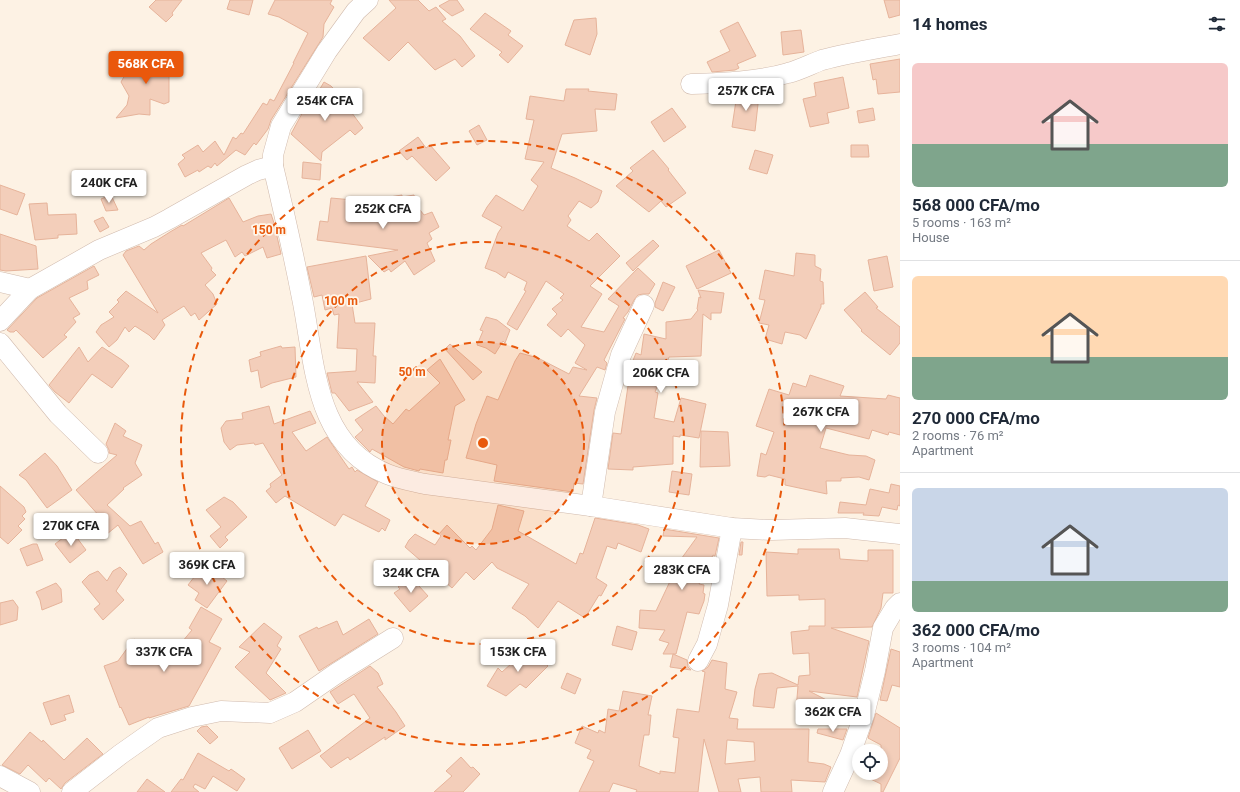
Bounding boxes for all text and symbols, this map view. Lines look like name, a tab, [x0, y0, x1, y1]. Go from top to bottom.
icon: filters	[1206, 13, 1228, 35]
text: 14 homes	[912, 14, 988, 34]
pin: 568K CFA	[105, 51, 187, 85]
text: 568K CFA	[117, 56, 175, 71]
pin: 257K CFA	[705, 78, 787, 112]
text: 257K CFA	[717, 83, 775, 98]
pin: 254K CFA	[284, 88, 366, 122]
icon: home	[1034, 89, 1106, 161]
text: 254K CFA	[296, 93, 354, 108]
pin: 240K CFA	[68, 170, 150, 204]
text: 240K CFA	[80, 175, 138, 190]
text: 568 000 CFA/mo	[912, 195, 1040, 215]
pin: 252K CFA	[342, 196, 424, 230]
text: 252K CFA	[354, 201, 412, 216]
text: 5 rooms · 163 m²	[912, 215, 1011, 230]
text: 150 m	[252, 223, 286, 237]
text: House	[912, 230, 949, 245]
text: 100 m	[324, 294, 358, 308]
icon: home	[1034, 302, 1106, 374]
pin: 206K CFA	[620, 360, 702, 394]
text: 50 m	[398, 365, 426, 379]
text: 206K CFA	[632, 365, 690, 380]
pin: 267K CFA	[780, 399, 862, 433]
text: 267K CFA	[792, 404, 850, 419]
text: 270 000 CFA/mo	[912, 408, 1040, 428]
text: 2 rooms · 76 m²	[912, 428, 1004, 443]
centre of rings	[476, 436, 490, 450]
text: Apartment	[912, 443, 974, 458]
pin: 270K CFA	[30, 513, 112, 547]
icon: home	[1034, 514, 1106, 586]
text: 270K CFA	[42, 518, 100, 533]
pin: 369K CFA	[166, 552, 248, 586]
text: 369K CFA	[178, 557, 236, 572]
pin: 283K CFA	[641, 557, 723, 591]
pin: 324K CFA	[370, 560, 452, 594]
text: 283K CFA	[653, 562, 711, 577]
text: 324K CFA	[382, 565, 440, 580]
text: 362 000 CFA/mo	[912, 620, 1040, 640]
pin: 337K CFA	[123, 639, 205, 673]
pin: 153K CFA	[477, 639, 559, 673]
text: 3 rooms · 104 m²	[912, 640, 1011, 655]
text: 337K CFA	[135, 644, 193, 659]
text: 153K CFA	[489, 644, 547, 659]
text: Apartment	[912, 655, 974, 670]
pin: 362K CFA	[792, 699, 874, 733]
text: 362K CFA	[804, 704, 862, 719]
map controls	[852, 744, 888, 780]
button: locate	[852, 744, 888, 780]

